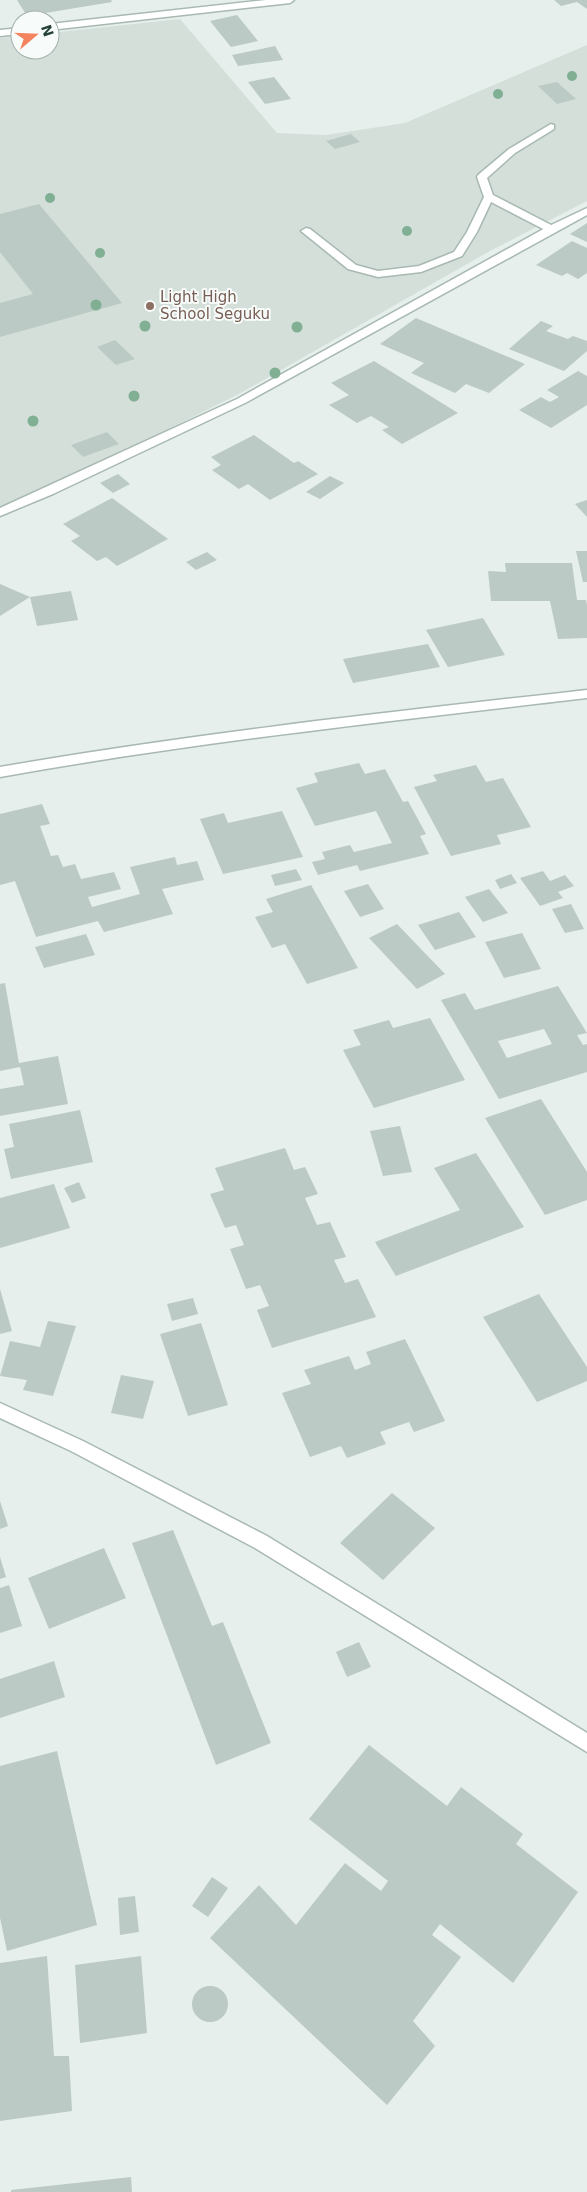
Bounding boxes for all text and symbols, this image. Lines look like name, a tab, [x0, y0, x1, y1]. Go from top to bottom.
north arrow	[10, 10, 60, 60]
text: N	[38, 23, 57, 39]
place label: Light High School Seguku	[160, 288, 270, 323]
marker: Light High School Seguku	[144, 300, 156, 312]

